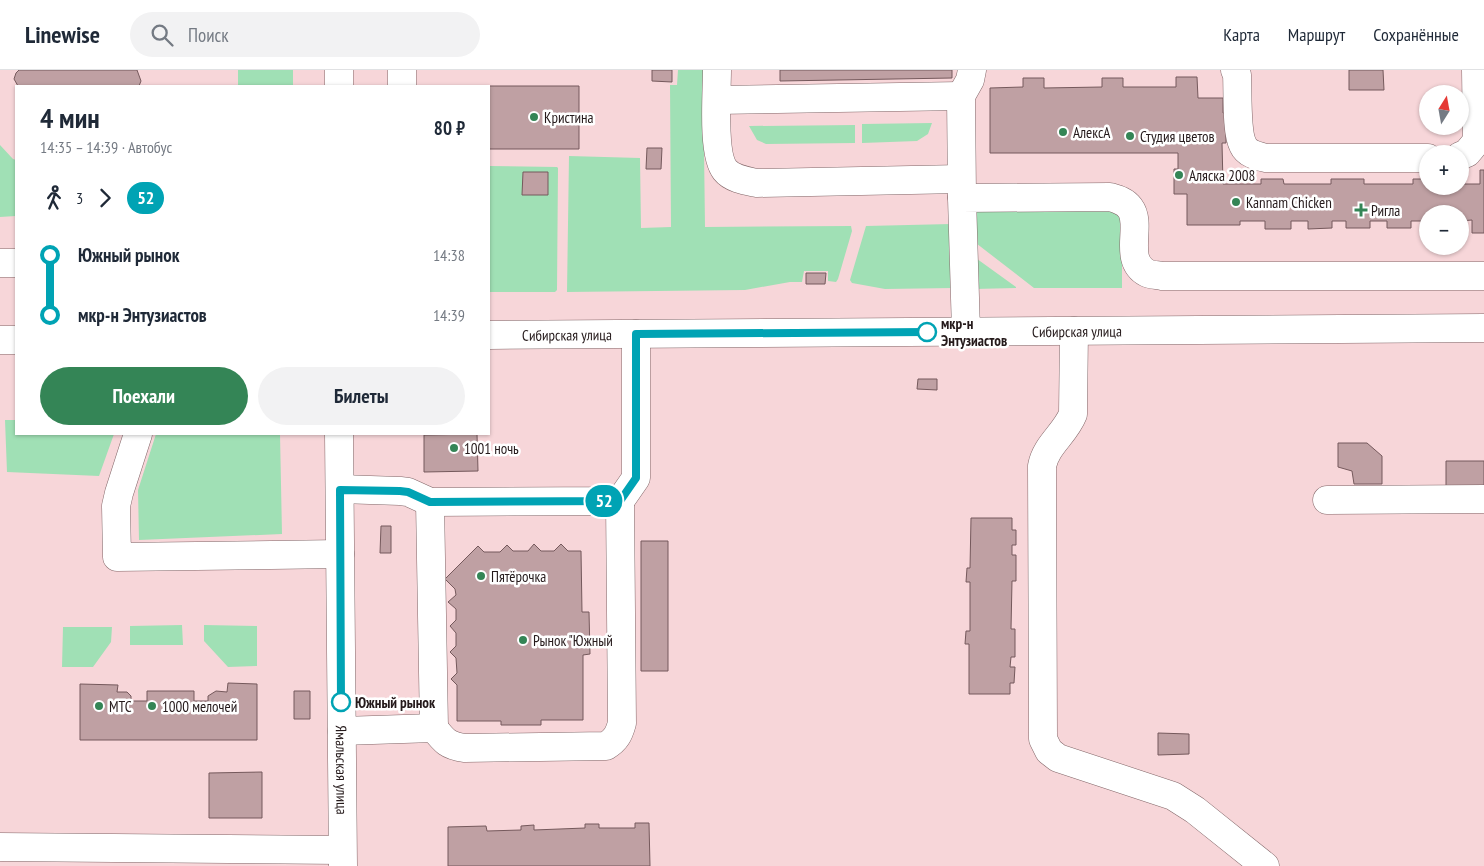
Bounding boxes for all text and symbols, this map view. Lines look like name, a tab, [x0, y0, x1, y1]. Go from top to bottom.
search box	[130, 12, 480, 57]
text: Linewise	[25, 19, 100, 50]
icon: search	[148, 21, 176, 49]
text: Поиск	[188, 23, 229, 47]
text: Карта	[1223, 23, 1260, 46]
text: Маршрут	[1288, 23, 1345, 46]
text: Сохранённые	[1373, 23, 1459, 46]
north arrow	[1419, 85, 1469, 135]
map controls	[1419, 85, 1469, 255]
text: 4 мин	[40, 99, 100, 136]
place label: Кристина	[544, 108, 594, 127]
marker: Кристина	[528, 111, 540, 123]
text: 80 ₽	[434, 116, 465, 140]
place label: АлексА	[1073, 123, 1111, 142]
marker: АлексА	[1057, 126, 1069, 138]
place label: Студия цветов	[1140, 127, 1215, 146]
marker: Студия цветов	[1124, 130, 1136, 142]
text: 14:35 – 14:39 · Автобус	[40, 137, 172, 157]
button: +	[1419, 145, 1469, 195]
place label: Аляска 2008	[1189, 166, 1255, 185]
marker: Аляска 2008	[1173, 169, 1185, 181]
icon: walk	[40, 184, 68, 212]
icon: forward	[91, 184, 119, 212]
text: 52	[137, 186, 154, 209]
text: 3	[76, 188, 83, 208]
place label: Kannam Chicken	[1246, 193, 1332, 212]
marker: Kannam Chicken	[1230, 196, 1242, 208]
place label: Ригла	[1371, 201, 1400, 220]
marker: Ригла	[1355, 204, 1367, 216]
button: −	[1419, 205, 1469, 255]
text: Южный рынок	[78, 243, 180, 267]
text: 14:38	[433, 245, 465, 265]
text: мкр-н Энтузиастов	[78, 303, 207, 327]
text: 14:39	[433, 305, 465, 325]
place label: мкр-н Энтузиастов	[941, 314, 1007, 350]
street label: Сибирская улица	[1032, 321, 1122, 341]
marker: мкр-н Энтузиастов	[917, 322, 937, 342]
street label: Сибирская улица	[522, 325, 612, 344]
button: Поехали	[40, 367, 248, 425]
button: Билеты	[258, 367, 465, 425]
place label: 1001 ночь	[464, 439, 519, 458]
marker: 1001 ночь	[448, 442, 460, 454]
line badge: 52	[582, 485, 626, 517]
text: 52	[595, 489, 613, 512]
place label: Пятёрочка	[491, 567, 546, 586]
marker: Пятёрочка	[475, 570, 487, 582]
place label: Рынок "Южный	[533, 631, 613, 650]
marker: Рынок "Южный	[517, 634, 529, 646]
marker: Южный рынок	[331, 692, 351, 712]
place label: Южный рынок	[355, 693, 436, 712]
place label: МТС	[109, 697, 132, 716]
place label: 1000 мелочей	[162, 697, 237, 716]
marker: МТС	[93, 700, 105, 712]
marker: 1000 мелочей	[146, 700, 158, 712]
street label: Ямальская улица	[332, 725, 352, 815]

